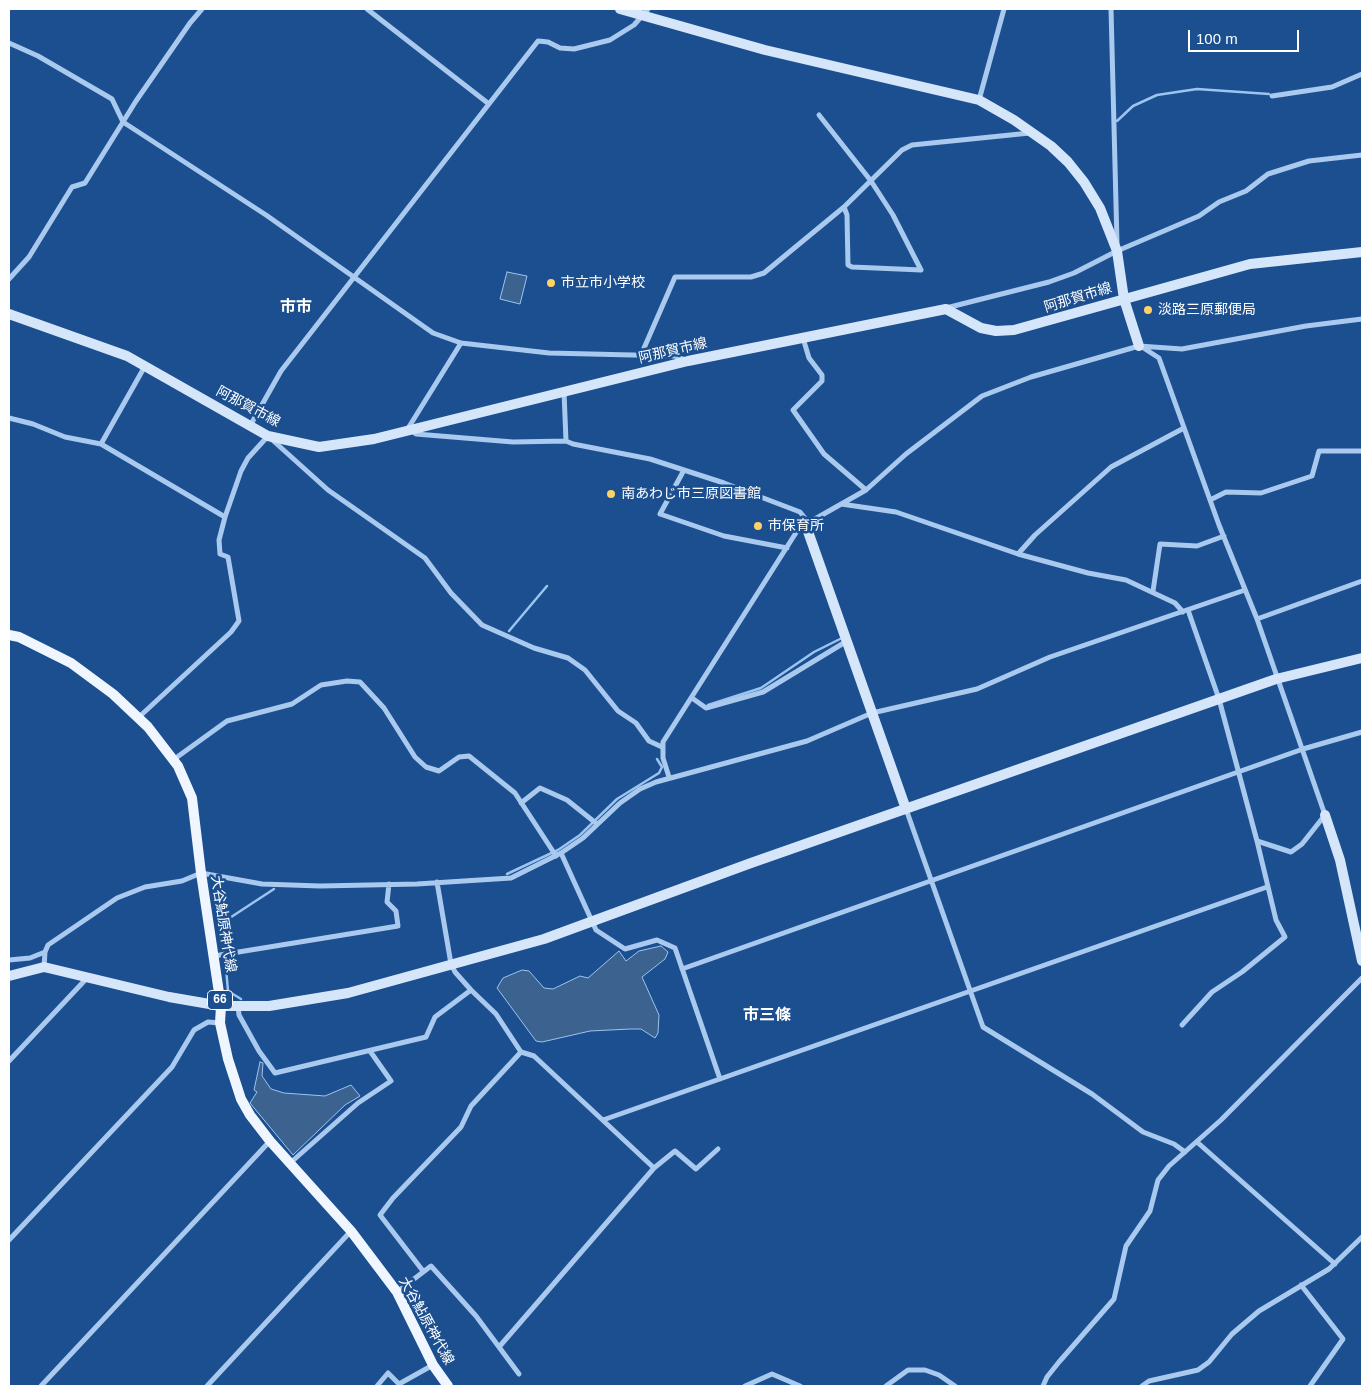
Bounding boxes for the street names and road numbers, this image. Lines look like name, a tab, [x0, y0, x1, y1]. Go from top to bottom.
street label: 阿那賀市線	[1042, 280, 1114, 316]
street label: 阿那賀市線	[637, 335, 709, 367]
street label: 阿那賀市線	[213, 383, 283, 431]
street label: 大谷鮎原神代線	[207, 874, 239, 974]
road number: 66	[208, 990, 232, 1010]
street label: 大谷鮎原神代線	[395, 1274, 457, 1368]

